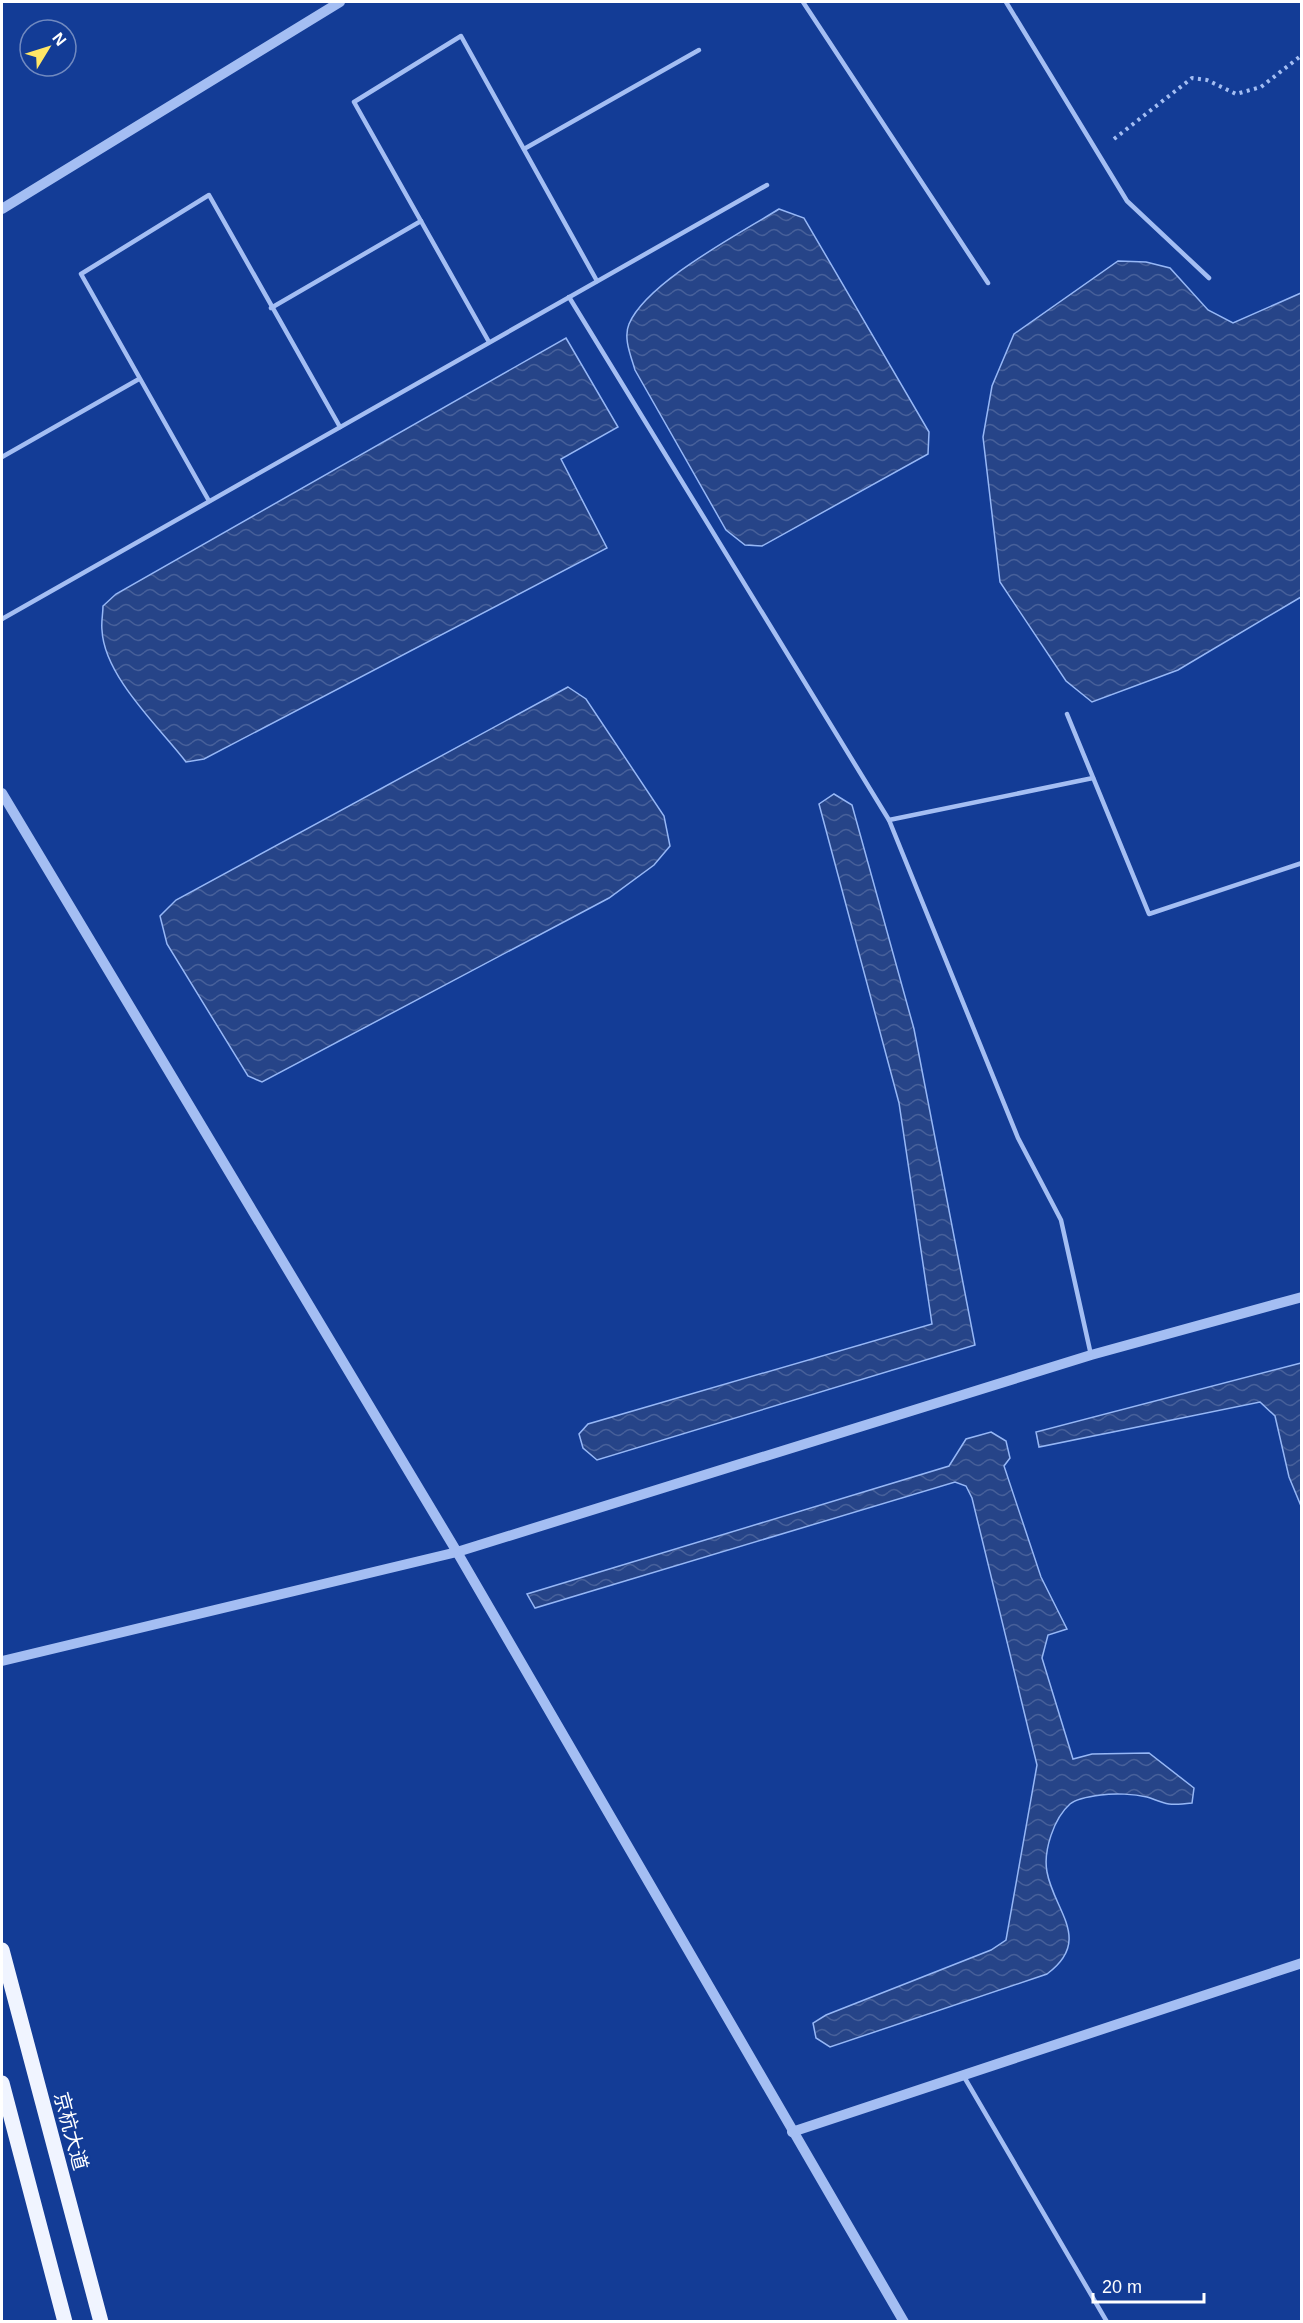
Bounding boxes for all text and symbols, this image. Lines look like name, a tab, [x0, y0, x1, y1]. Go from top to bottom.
north arrow	[18, 18, 78, 78]
text: N	[49, 29, 70, 49]
street label: 京杭大道	[50, 2090, 92, 2172]
scale bar	[1093, 2266, 1204, 2304]
text: 20 m	[1102, 2277, 1142, 2297]

